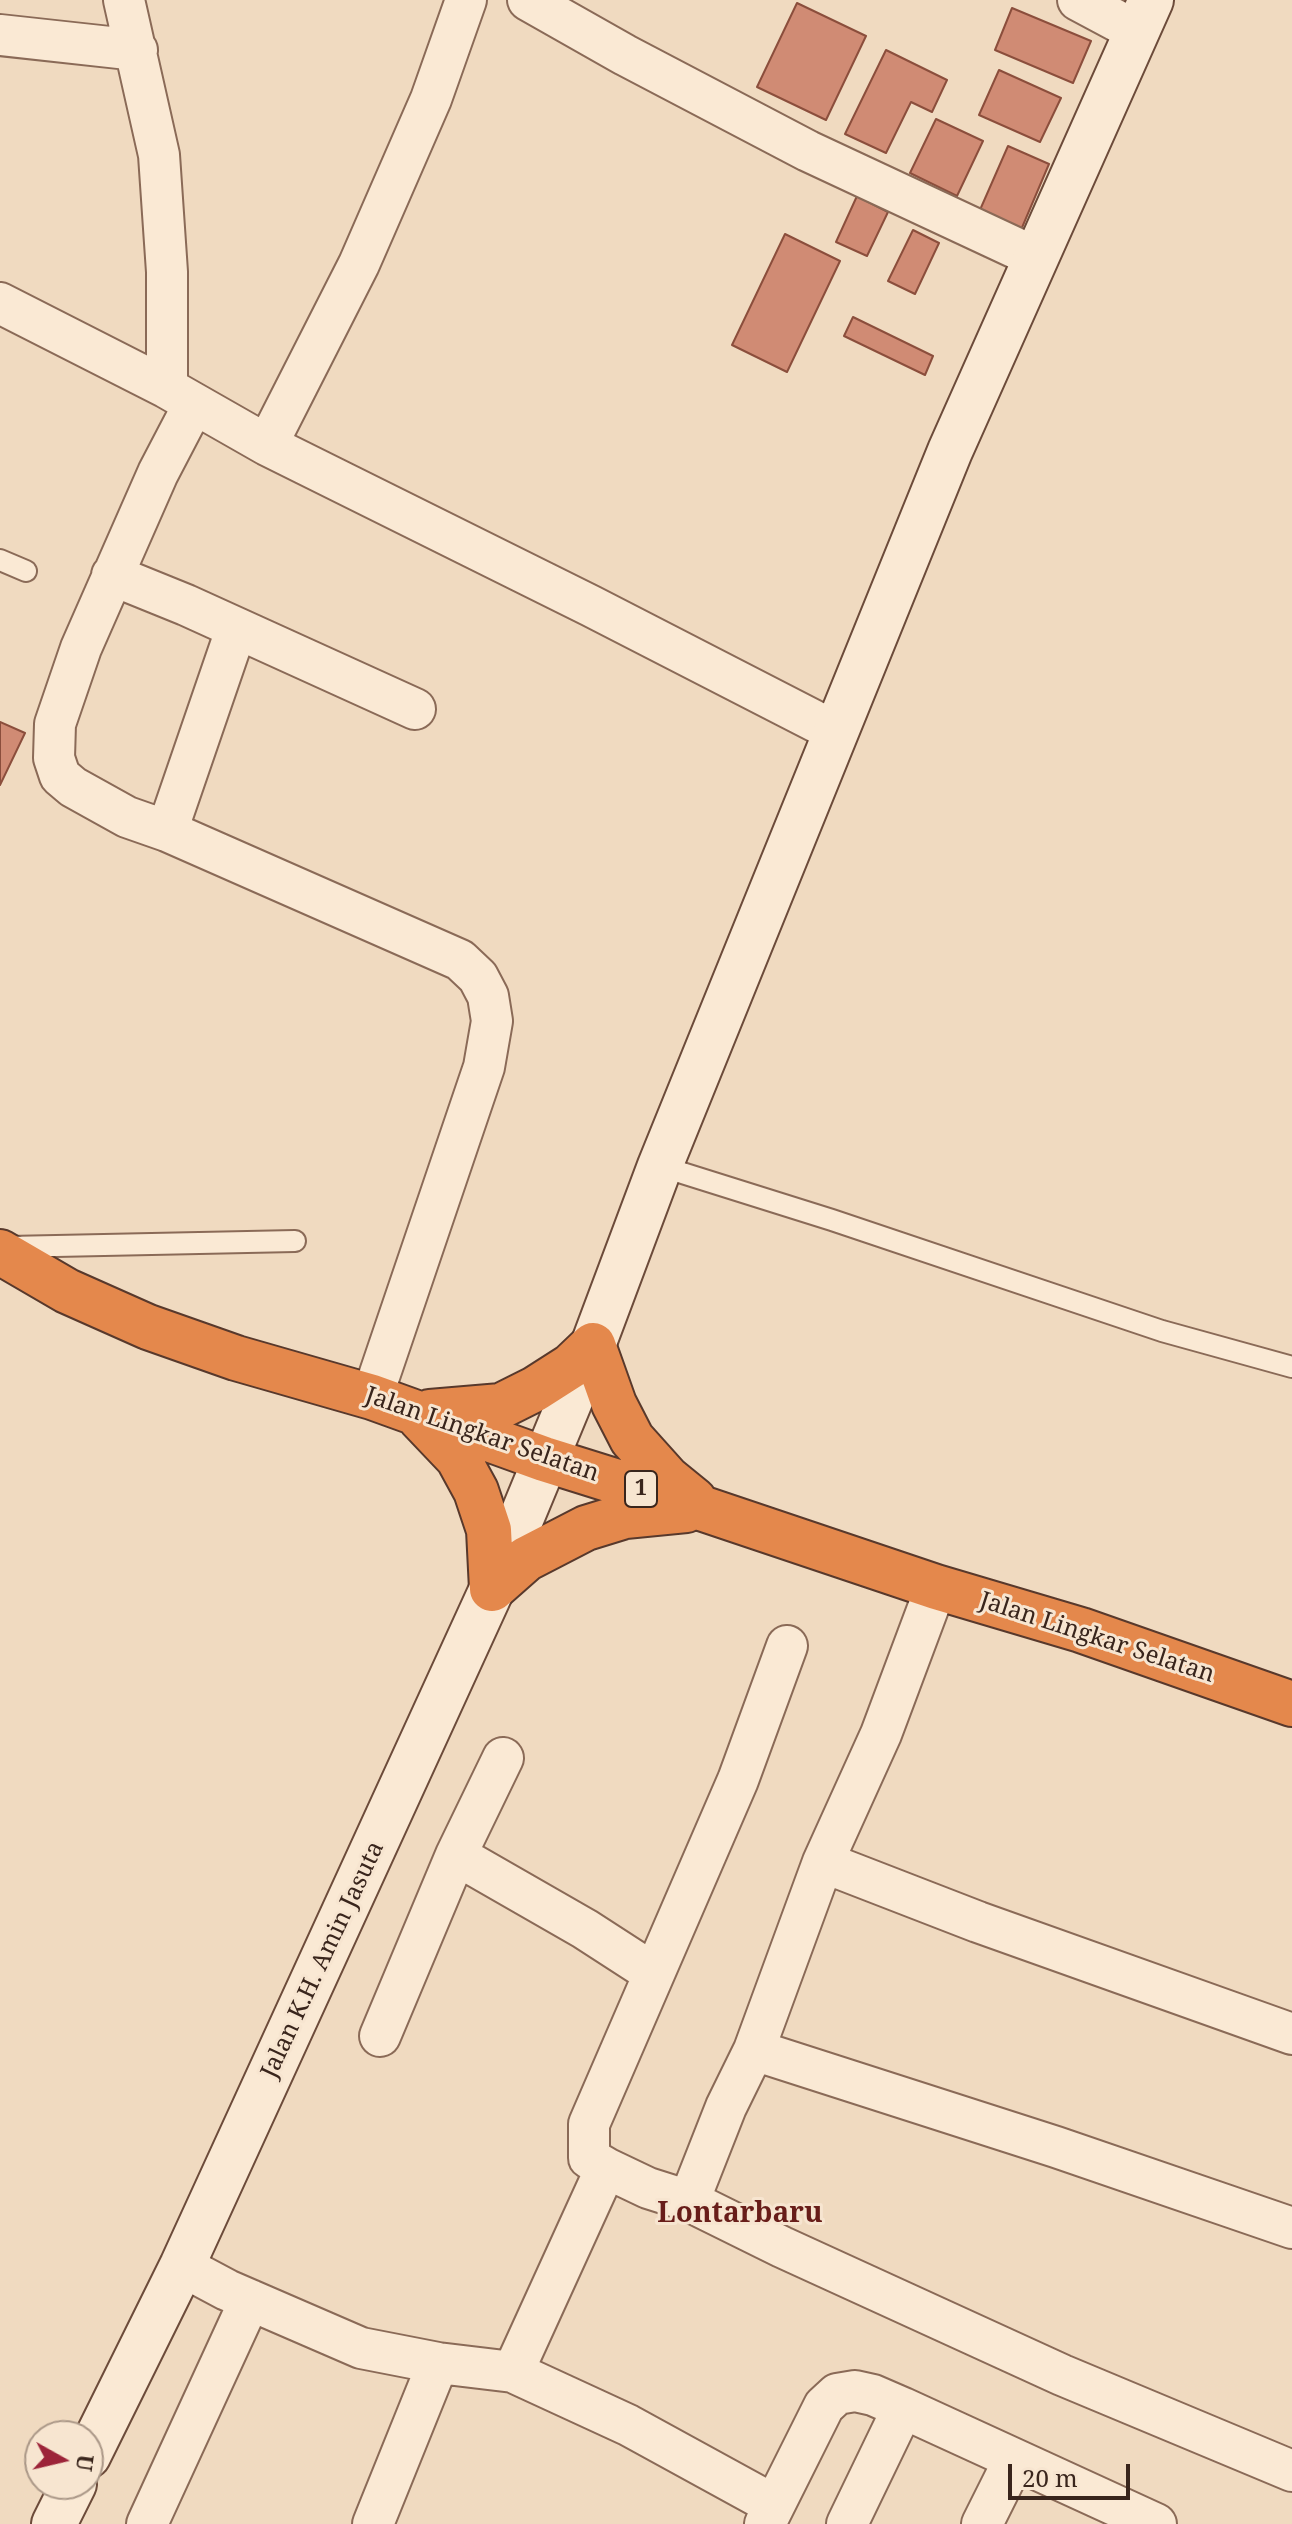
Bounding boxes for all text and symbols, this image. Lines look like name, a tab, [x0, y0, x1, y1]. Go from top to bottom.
street label: Jalan Lingkar Selatan	[361, 1381, 603, 1489]
road number: 1	[625, 1471, 657, 1507]
street label: Jalan Lingkar Selatan	[976, 1586, 1218, 1690]
street label: Jalan K.H. Amin Jasuta	[255, 1837, 391, 2083]
district label: Lontarbaru	[657, 2197, 823, 2231]
north arrow	[24, 2420, 104, 2500]
scale bar	[1012, 2448, 1134, 2498]
text: U	[70, 2453, 102, 2473]
text: 20 m	[1022, 2461, 1078, 2494]

